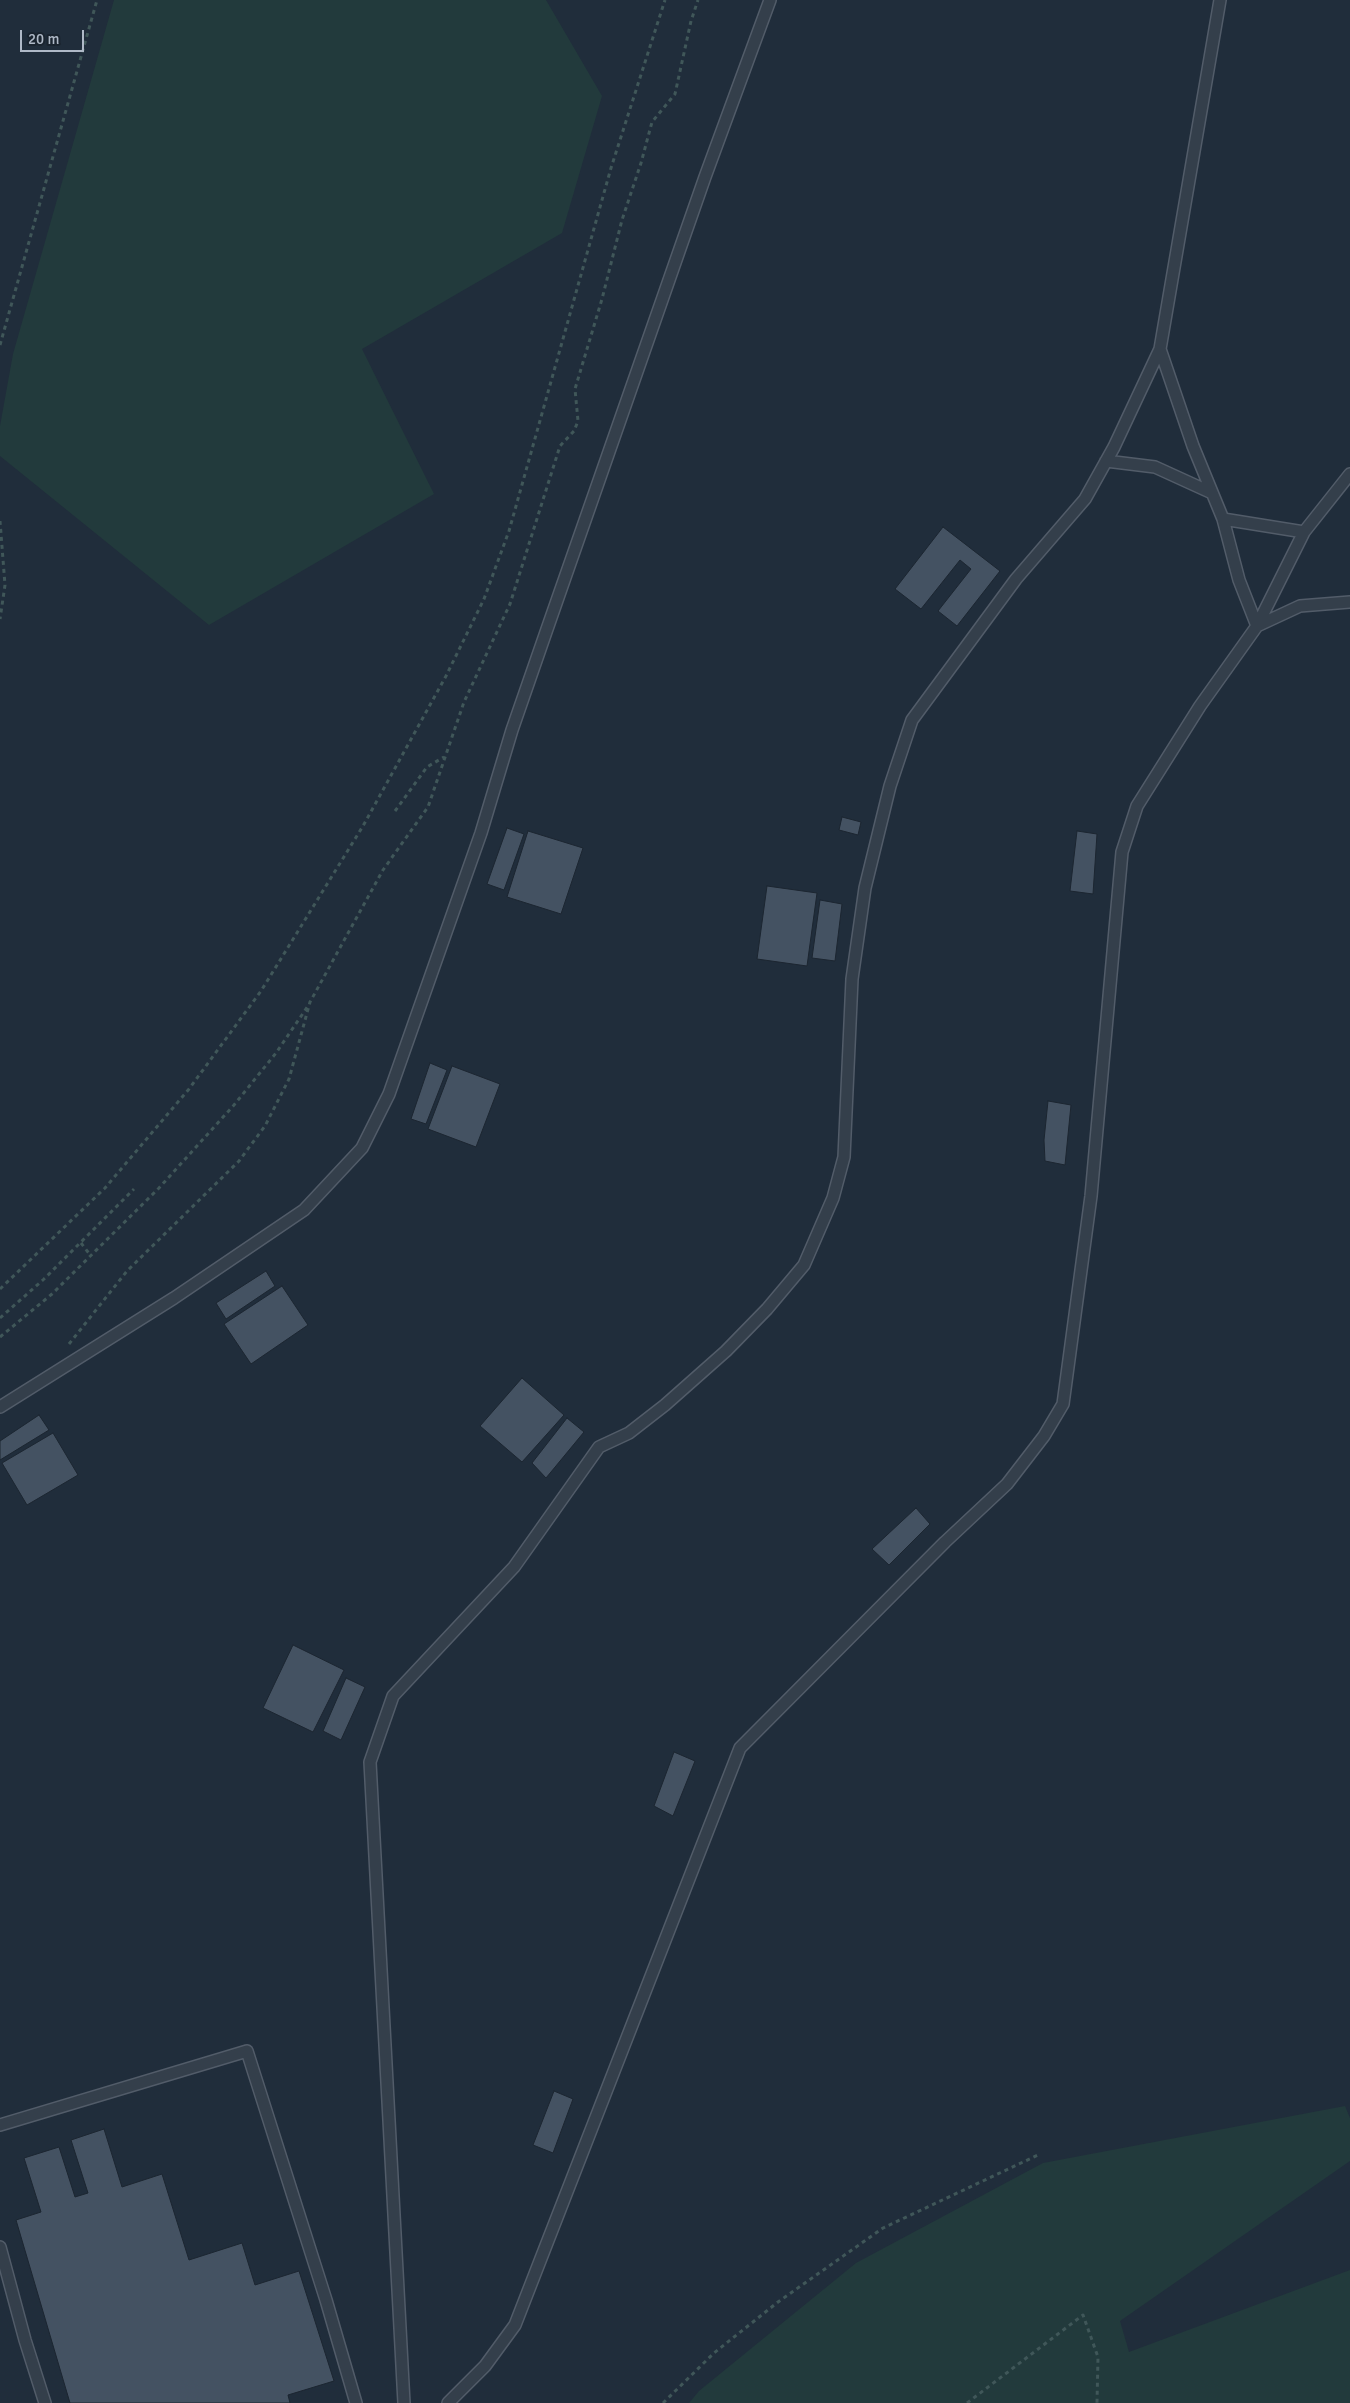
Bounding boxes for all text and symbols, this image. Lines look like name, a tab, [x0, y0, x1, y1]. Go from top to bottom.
scale bar	[22, 20, 86, 52]
text: 20 m	[28, 30, 59, 48]

